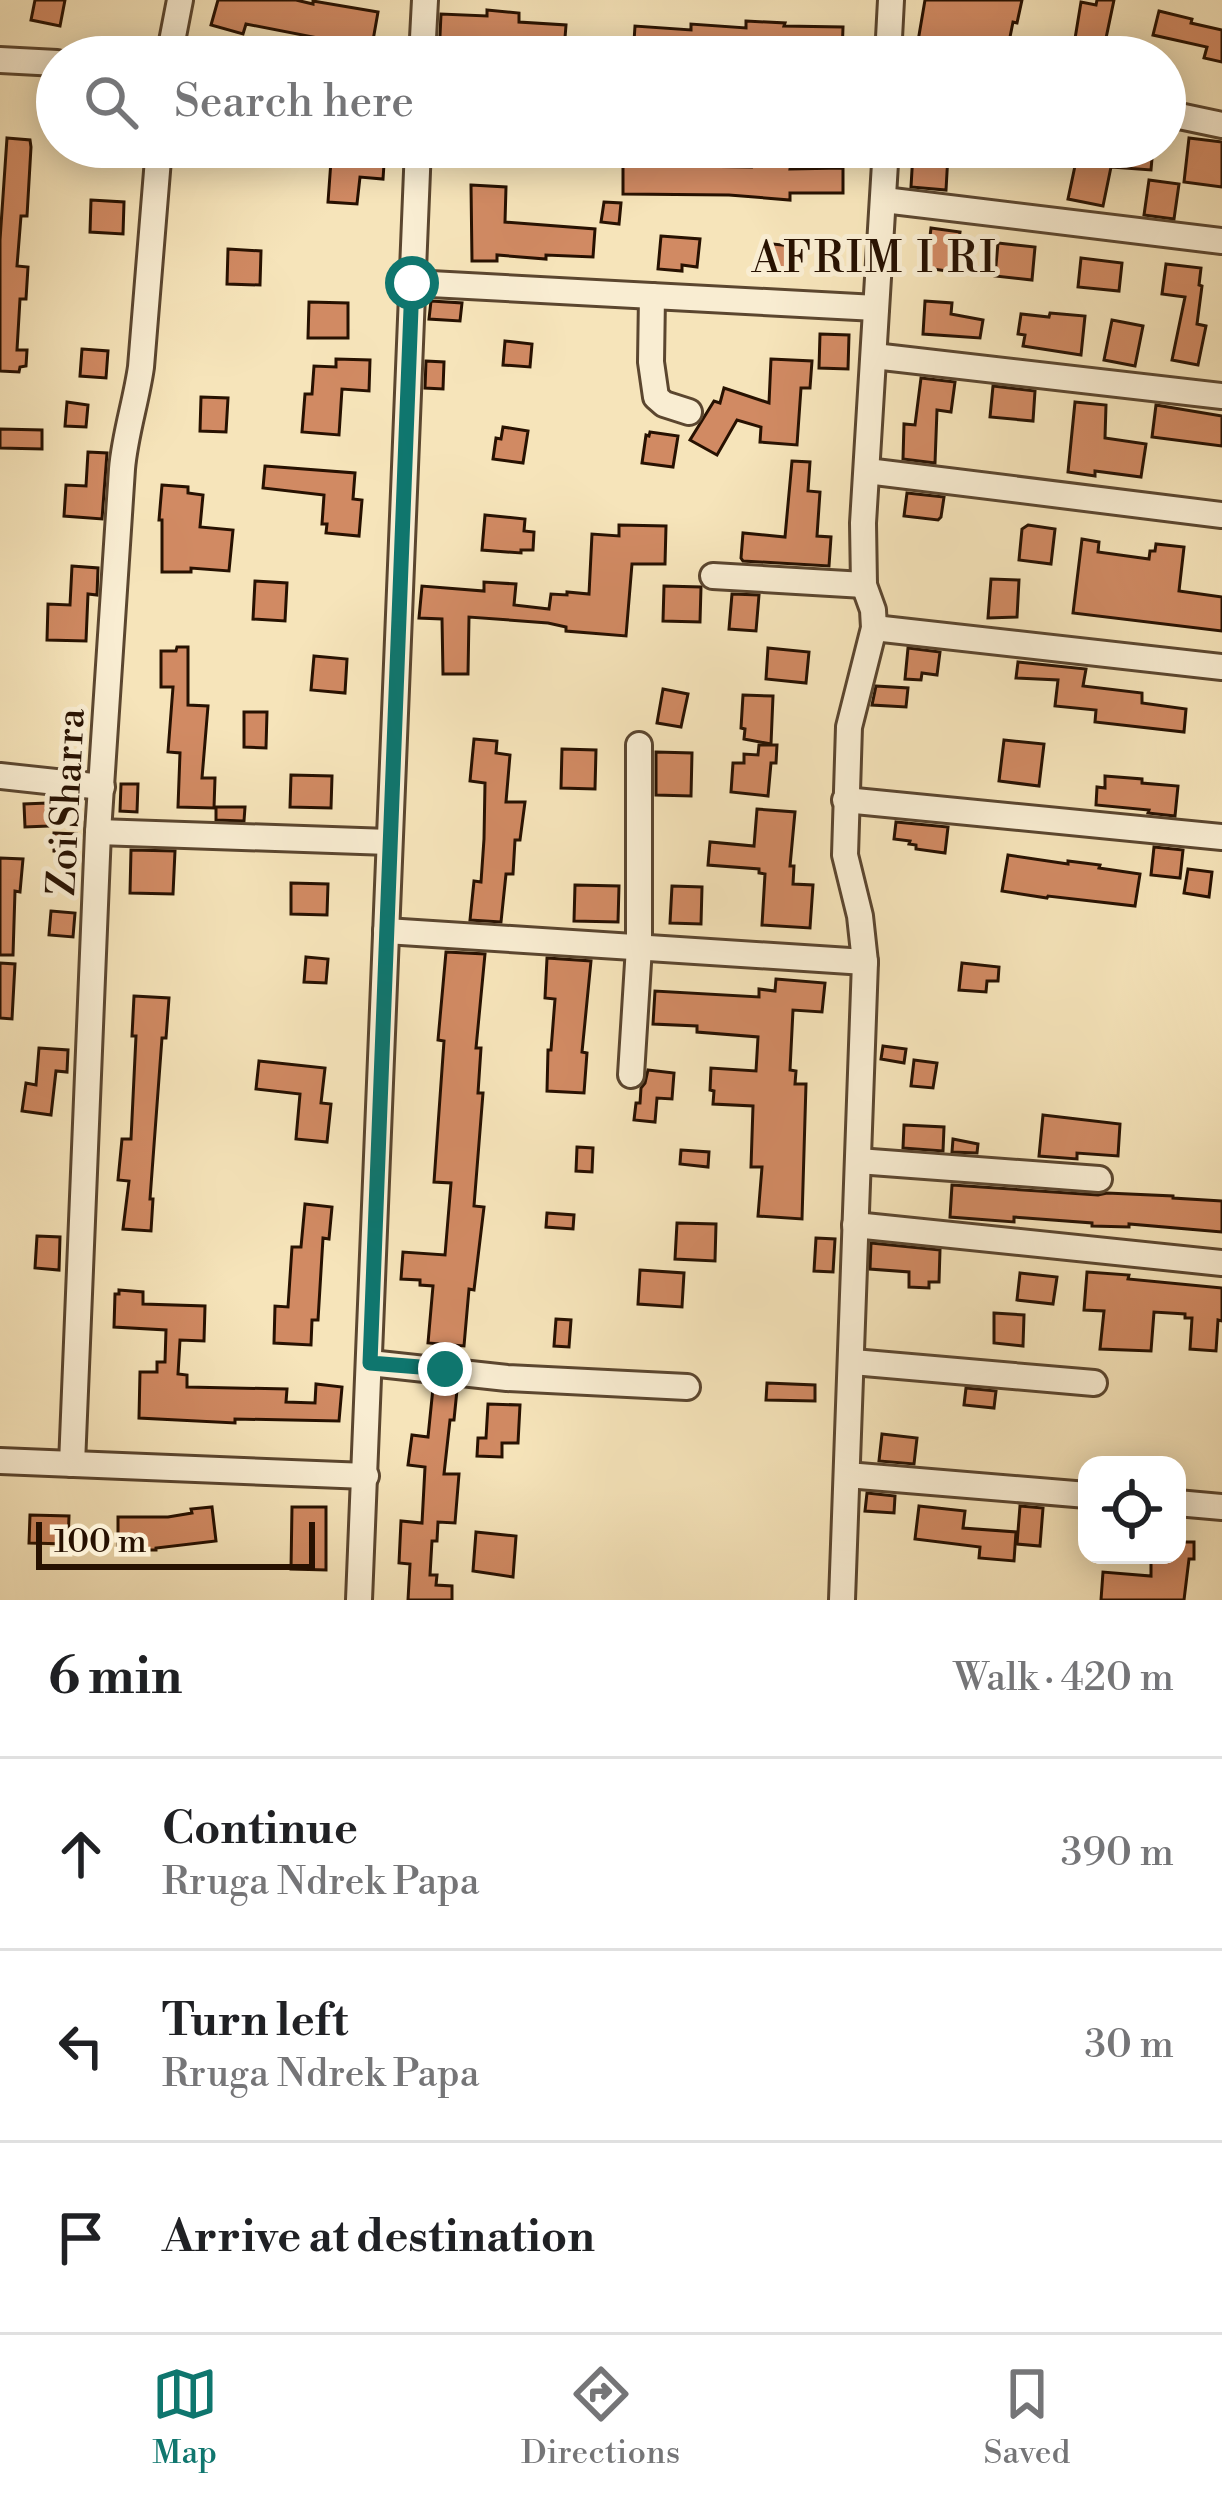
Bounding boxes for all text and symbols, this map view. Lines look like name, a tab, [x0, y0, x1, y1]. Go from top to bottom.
search box	[36, 36, 1186, 168]
icon: search	[78, 69, 144, 135]
text: Search here	[174, 74, 414, 131]
district label: AFRIM I RI	[751, 233, 998, 286]
route start	[385, 256, 439, 310]
street label: Zoi Sharra	[38, 707, 97, 897]
route end	[418, 1342, 472, 1396]
map controls	[1078, 1456, 1186, 1564]
button: locate	[1078, 1456, 1186, 1564]
scale bar	[36, 1516, 315, 1569]
text: 100 m	[54, 1522, 147, 1563]
text: 6 min	[48, 1646, 182, 1710]
text: Walk · 420 m	[953, 1654, 1174, 1703]
text: Continue	[162, 1801, 358, 1858]
icon: ahead	[48, 1821, 114, 1887]
text: 390 m	[1061, 1829, 1174, 1878]
text: Rruga Ndrek Papa	[162, 1858, 480, 1907]
text: Turn left	[162, 1993, 348, 2050]
icon: left	[48, 2013, 114, 2079]
text: 30 m	[1084, 2021, 1174, 2070]
text: Rruga Ndrek Papa	[162, 2050, 480, 2099]
icon: arrive	[48, 2205, 114, 2271]
text: Arrive at destination	[162, 2209, 595, 2266]
tab: Map	[152, 2361, 218, 2474]
tab: Directions	[521, 2361, 680, 2474]
tab: Saved	[984, 2361, 1070, 2474]

